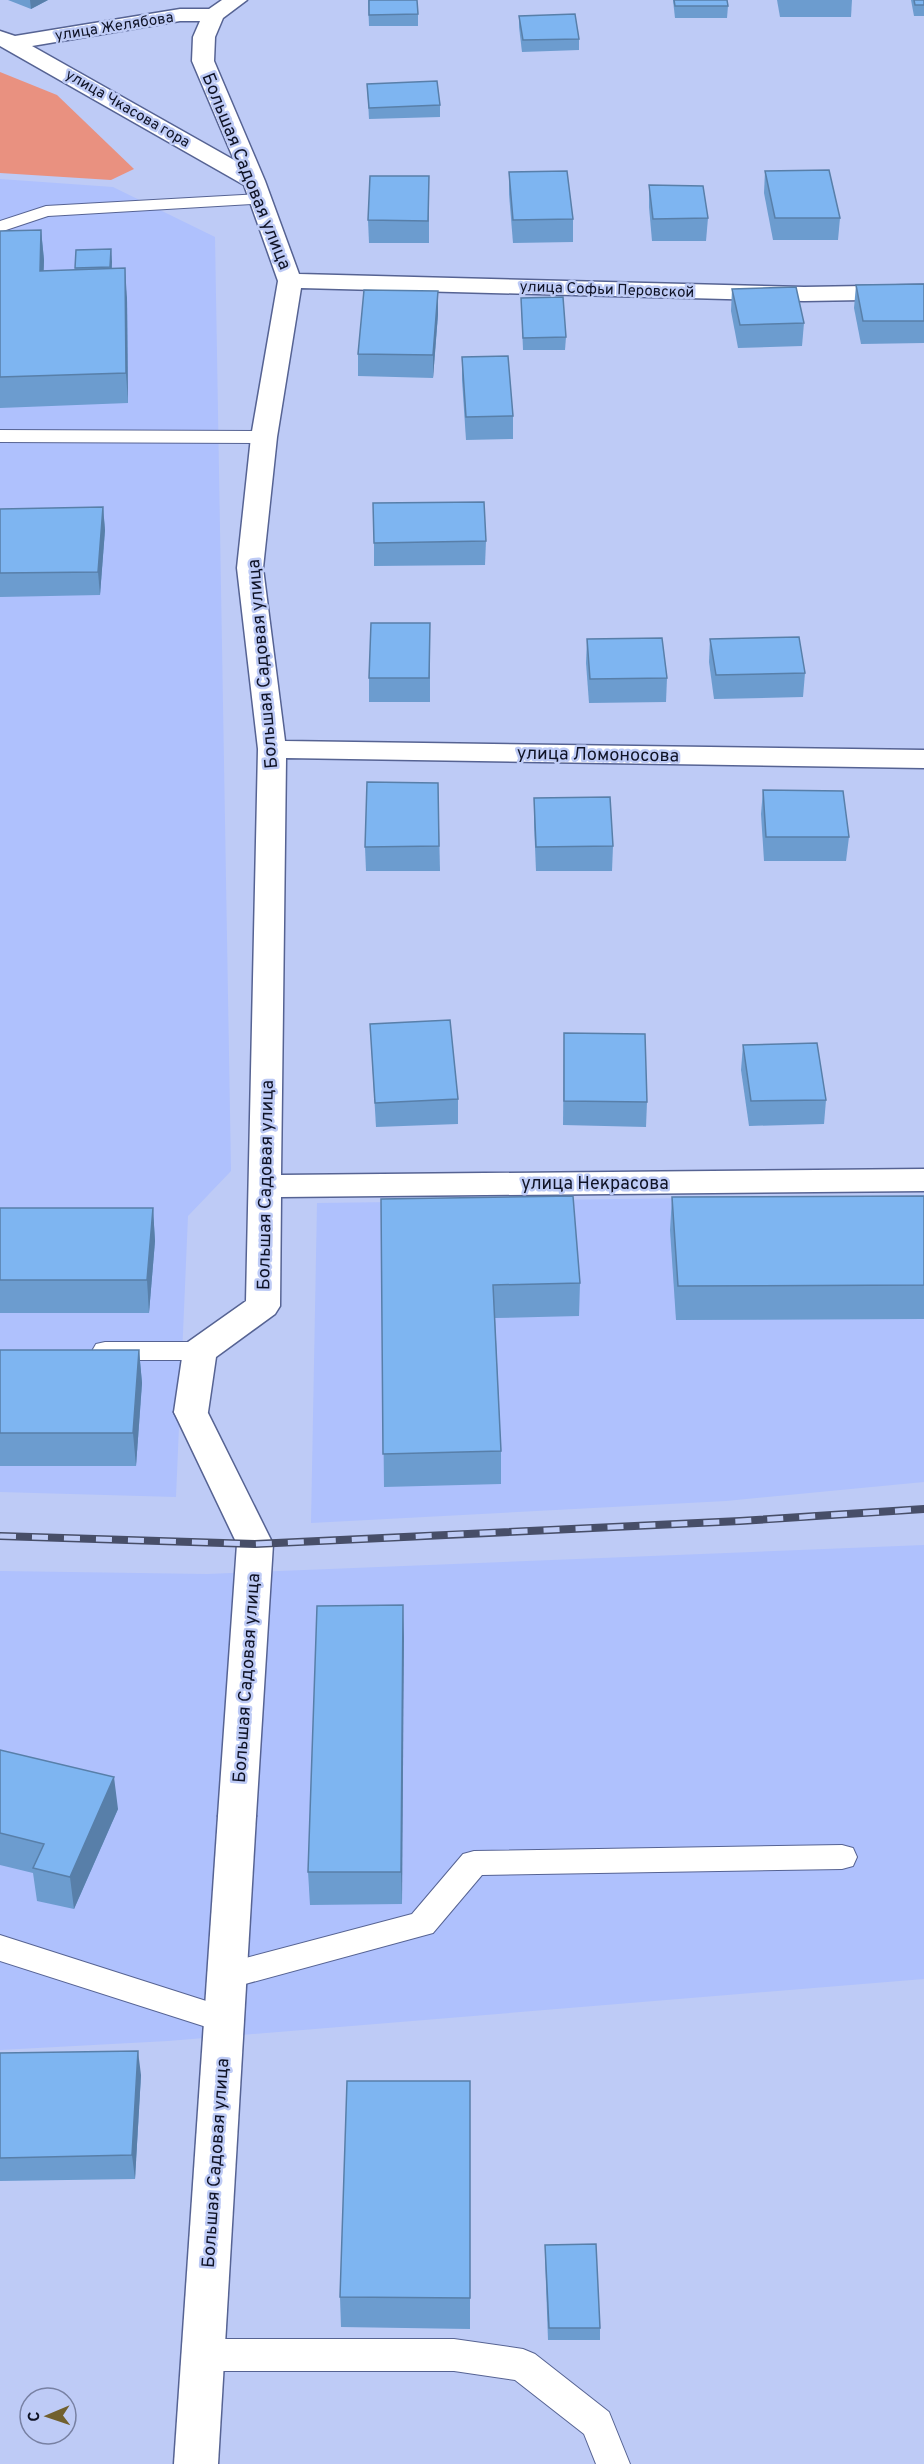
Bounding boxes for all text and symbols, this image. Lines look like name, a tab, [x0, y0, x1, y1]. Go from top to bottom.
street label: улица Желябова	[54, 9, 175, 46]
street label: улица Чкасова гора	[62, 66, 193, 153]
street label: Большая Садовая улица	[196, 70, 296, 273]
street label: улица Софьи Перовской	[519, 278, 695, 303]
street label: Большая Садовая улица	[243, 558, 284, 770]
street label: улица Ломоносова	[517, 743, 679, 768]
street label: Большая Садовая улица	[253, 1080, 280, 1290]
street label: улица Некрасова	[521, 1173, 669, 1196]
street label: Большая Садовая улица	[229, 1572, 266, 1784]
street label: Большая Садовая улица	[198, 2057, 235, 2269]
north arrow	[18, 2386, 78, 2446]
text: С	[25, 2411, 45, 2422]

